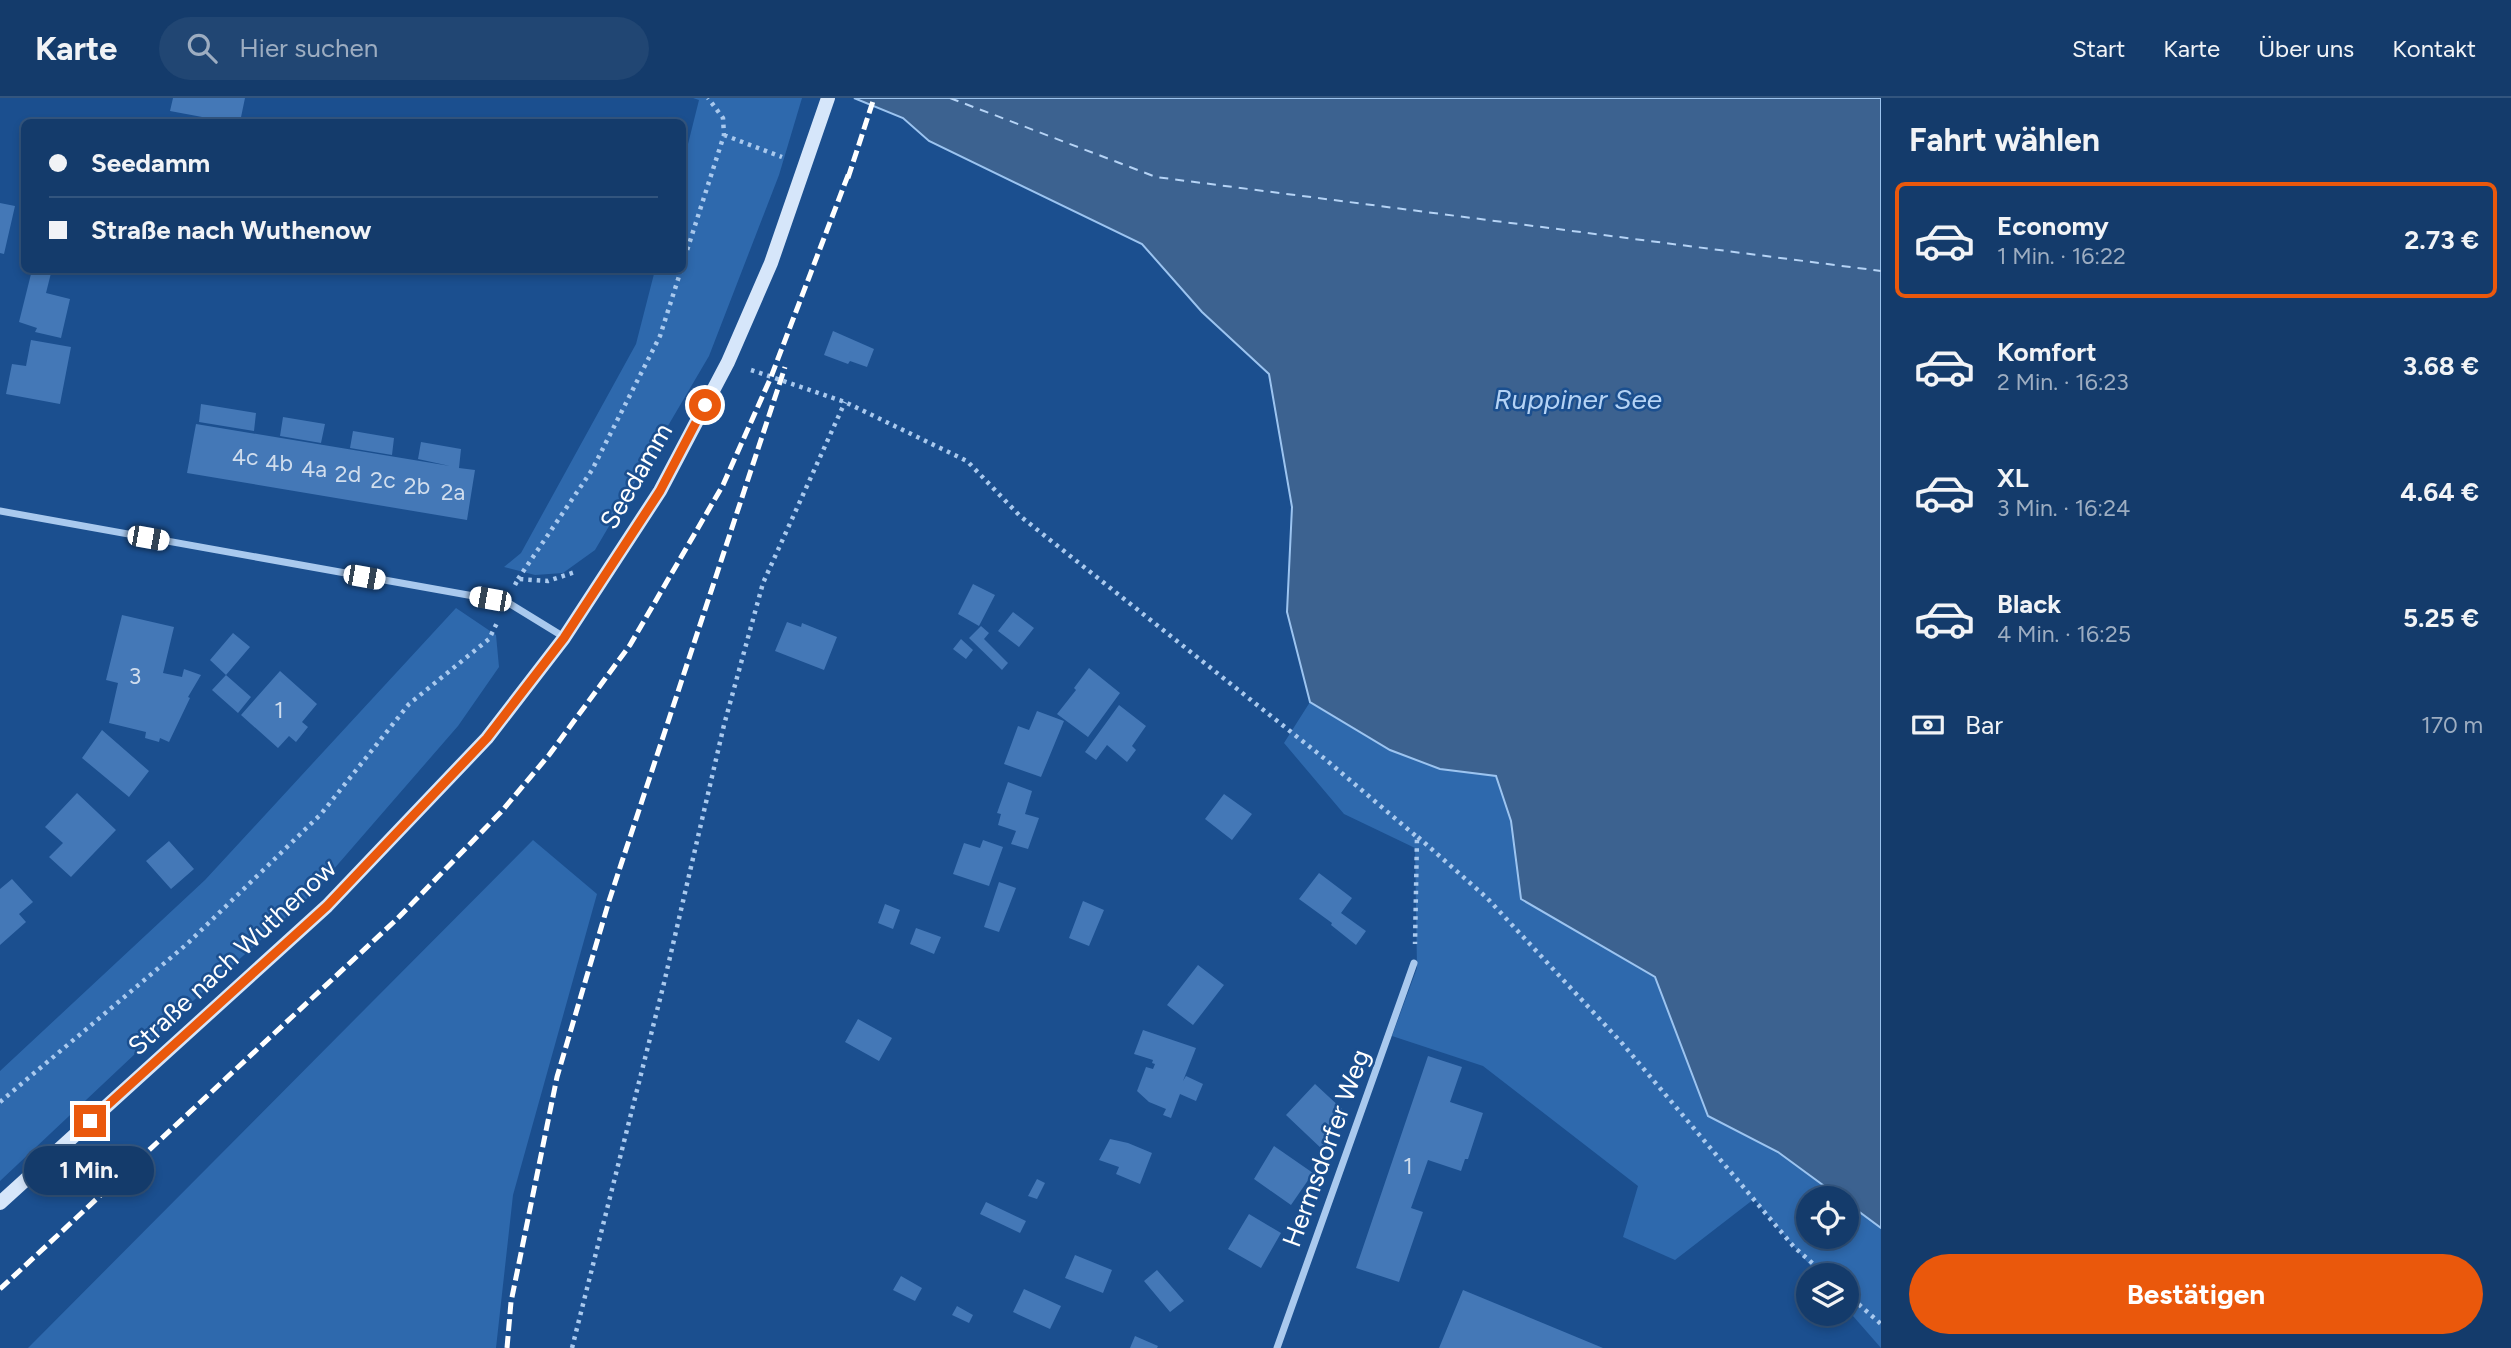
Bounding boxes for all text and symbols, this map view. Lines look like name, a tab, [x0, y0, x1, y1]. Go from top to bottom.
search box	[159, 17, 649, 80]
text: Karte	[35, 29, 117, 68]
icon: search	[183, 29, 221, 67]
text: Hier suchen	[239, 32, 378, 64]
text: Start	[2072, 34, 2125, 63]
text: Karte	[2163, 34, 2220, 63]
text: Über uns	[2258, 34, 2354, 63]
text: Kontakt	[2392, 34, 2476, 63]
text: Fahrt wählen	[1909, 121, 2100, 159]
text: Seedamm	[91, 147, 210, 179]
icon: car	[1913, 209, 1976, 272]
text: Economy	[1997, 210, 2109, 242]
text: Straße nach Wuthenow	[91, 214, 371, 246]
text: 2.73 €	[2404, 224, 2479, 256]
text: 1 Min. · 16:22	[1997, 242, 2126, 270]
icon: car	[1913, 335, 1976, 398]
text: Komfort	[1997, 336, 2097, 368]
text: 3.68 €	[2403, 350, 2479, 382]
text: 2 Min. · 16:23	[1997, 368, 2129, 396]
water label: Ruppiner See	[1494, 382, 1662, 416]
route start	[689, 389, 721, 421]
street label: Seedamm	[593, 417, 679, 535]
house number: 4c	[232, 443, 258, 471]
house number: 4b	[265, 449, 293, 477]
house number: 4a	[301, 455, 327, 483]
house number: 2d	[335, 460, 361, 488]
icon: car	[1913, 461, 1976, 524]
text: XL	[1997, 462, 2029, 494]
house number: 2c	[370, 466, 396, 494]
house number: 2b	[404, 472, 430, 500]
text: 4.64 €	[2400, 476, 2479, 508]
house number: 2a	[441, 478, 465, 506]
text: 3 Min. · 16:24	[1997, 494, 2130, 522]
car	[126, 524, 171, 552]
car	[342, 563, 387, 591]
car	[468, 585, 513, 613]
icon: car	[1913, 587, 1976, 650]
text: Black	[1997, 588, 2061, 620]
text: 5.25 €	[2403, 602, 2479, 634]
text: 4 Min. · 16:25	[1997, 620, 2131, 648]
house number: 3	[129, 662, 141, 690]
house number: 1	[274, 696, 284, 724]
icon: cash	[1909, 706, 1947, 744]
text: Bar	[1965, 709, 2003, 741]
text: 170 m	[2421, 711, 2483, 739]
street label: Straße nach Wuthenow	[121, 852, 343, 1062]
street label: Hermsdorfer Weg	[1275, 1045, 1377, 1251]
route end	[74, 1105, 106, 1137]
callout: 1 Min.	[25, 1146, 155, 1194]
house number: 1	[1403, 1152, 1413, 1180]
text: 1 Min.	[59, 1156, 119, 1184]
map controls	[1796, 1186, 1859, 1326]
button: locate	[1796, 1186, 1859, 1249]
button: Bestätigen	[1909, 1254, 2483, 1334]
button: layers	[1796, 1263, 1859, 1326]

